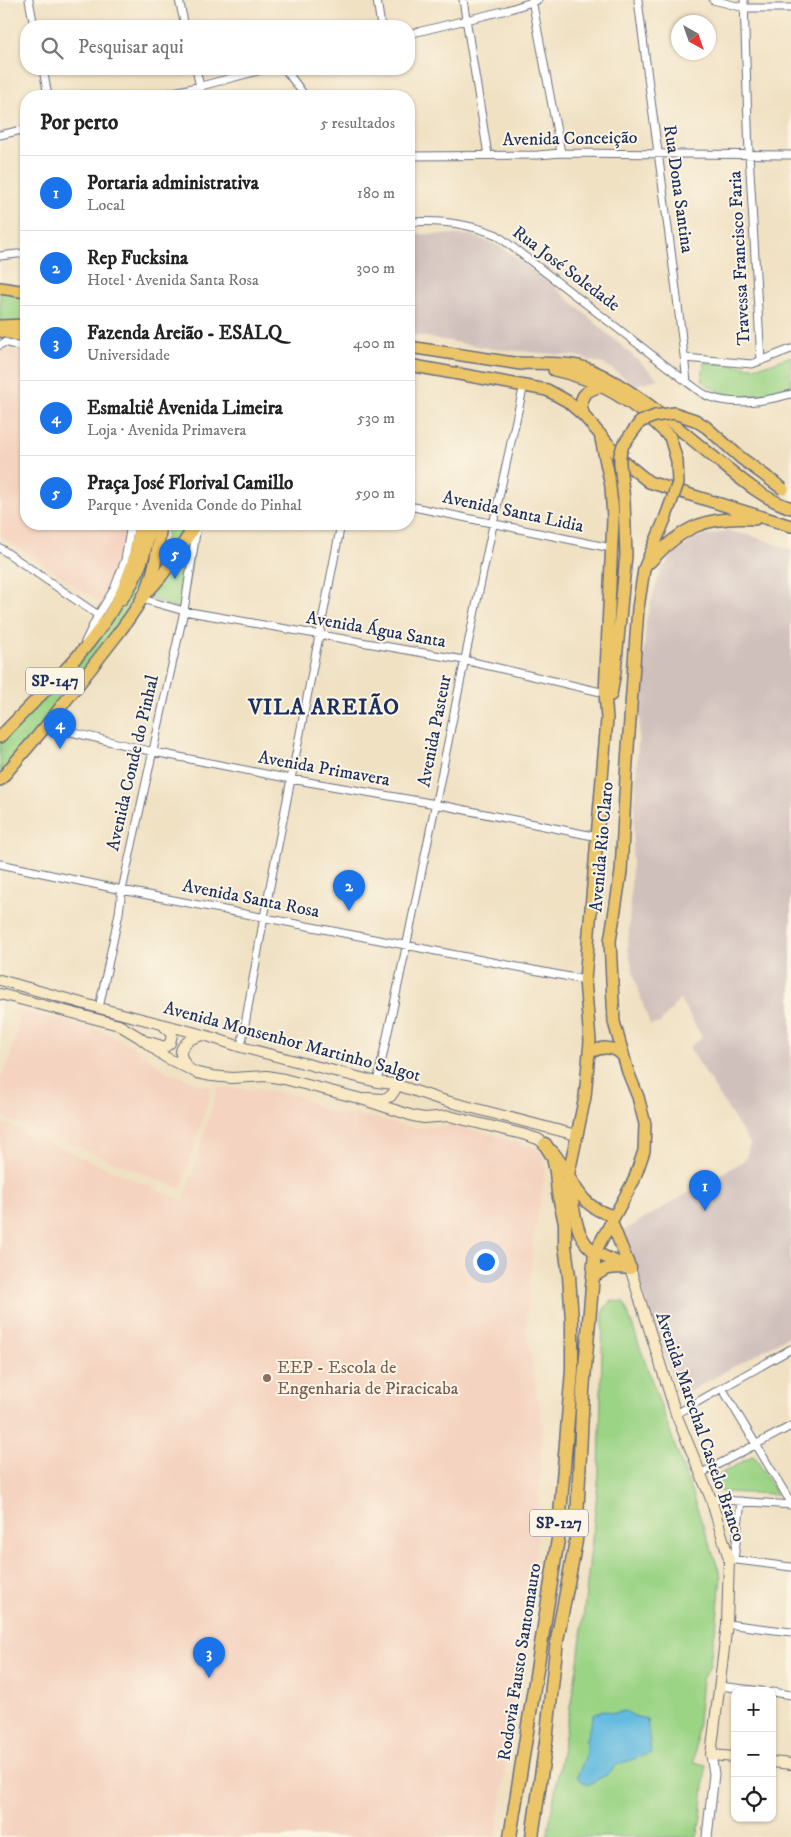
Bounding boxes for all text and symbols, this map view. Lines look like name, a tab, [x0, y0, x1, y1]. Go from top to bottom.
north arrow	[671, 15, 716, 60]
search box	[20, 20, 415, 75]
icon: search	[38, 34, 66, 62]
text: Pesquisar aqui	[78, 36, 184, 59]
text: Por perto	[40, 110, 118, 136]
text: 5 resultados	[320, 113, 395, 133]
street label: Rua Dona Santina	[658, 124, 698, 255]
street label: Avenida Conceição	[502, 127, 638, 151]
street label: Travessa Francisco Faria	[724, 170, 756, 346]
text: Portaria administrativa	[87, 172, 259, 195]
text: 1	[53, 183, 59, 203]
text: 180 m	[357, 183, 395, 203]
text: Local	[87, 195, 125, 215]
street label: Rua José Soledade	[508, 221, 624, 317]
text: Rep Fucksina	[87, 247, 188, 270]
text: 2	[52, 258, 60, 278]
text: 300 m	[356, 258, 395, 278]
text: Hotel · Avenida Santa Rosa	[87, 270, 259, 290]
text: Fazenda Areião - ESALQ	[87, 322, 282, 345]
text: 3	[53, 333, 59, 353]
text: 400 m	[353, 333, 395, 353]
text: Universidade	[87, 345, 170, 365]
text: Esmaltiê Avenida Limeira	[87, 397, 283, 420]
text: 4	[51, 408, 61, 428]
text: 530 m	[357, 408, 395, 428]
text: Loja · Avenida Primavera	[87, 420, 246, 440]
text: Praça José Florival Camillo	[87, 472, 293, 495]
text: 5	[52, 483, 60, 503]
text: 590 m	[355, 483, 395, 503]
street label: Avenida Santa Lidia	[441, 486, 586, 538]
text: Parque · Avenida Conde do Pinhal	[87, 495, 302, 515]
pin: 5	[159, 538, 191, 579]
street label: Avenida Água Santa	[305, 606, 448, 653]
road number: SP-147	[26, 668, 84, 694]
street label: Avenida Conde do Pinhal	[102, 672, 164, 853]
street label: Avenida Pasteur	[413, 673, 457, 789]
district label: VILA AREIÃO	[247, 693, 400, 721]
pin: 4	[44, 708, 76, 749]
street label: Avenida Primavera	[256, 747, 392, 791]
street label: Avenida Rio Claro	[585, 781, 619, 913]
pin: 2	[333, 870, 365, 911]
street label: Avenida Santa Rosa	[181, 875, 322, 923]
street label: Avenida Monsenhor Martinho Salgot	[161, 997, 423, 1087]
pin: 1	[689, 1170, 721, 1211]
your location	[473, 1249, 499, 1275]
street label: Avenida Marechal Castelo Branco	[650, 1309, 750, 1545]
place label: EEP - Escola de Engenharia de Piracicaba	[277, 1357, 459, 1400]
marker: EEP - Escola de Engenharia de Piracicaba	[261, 1372, 273, 1384]
road number: SP-127	[530, 1510, 588, 1536]
street label: Rodovia Fausto Santomauro	[493, 1561, 547, 1762]
pin: 3	[193, 1637, 225, 1678]
map controls	[731, 1687, 776, 1822]
button: +	[731, 1687, 776, 1732]
button: −	[731, 1732, 776, 1777]
button: locate	[731, 1777, 776, 1822]

